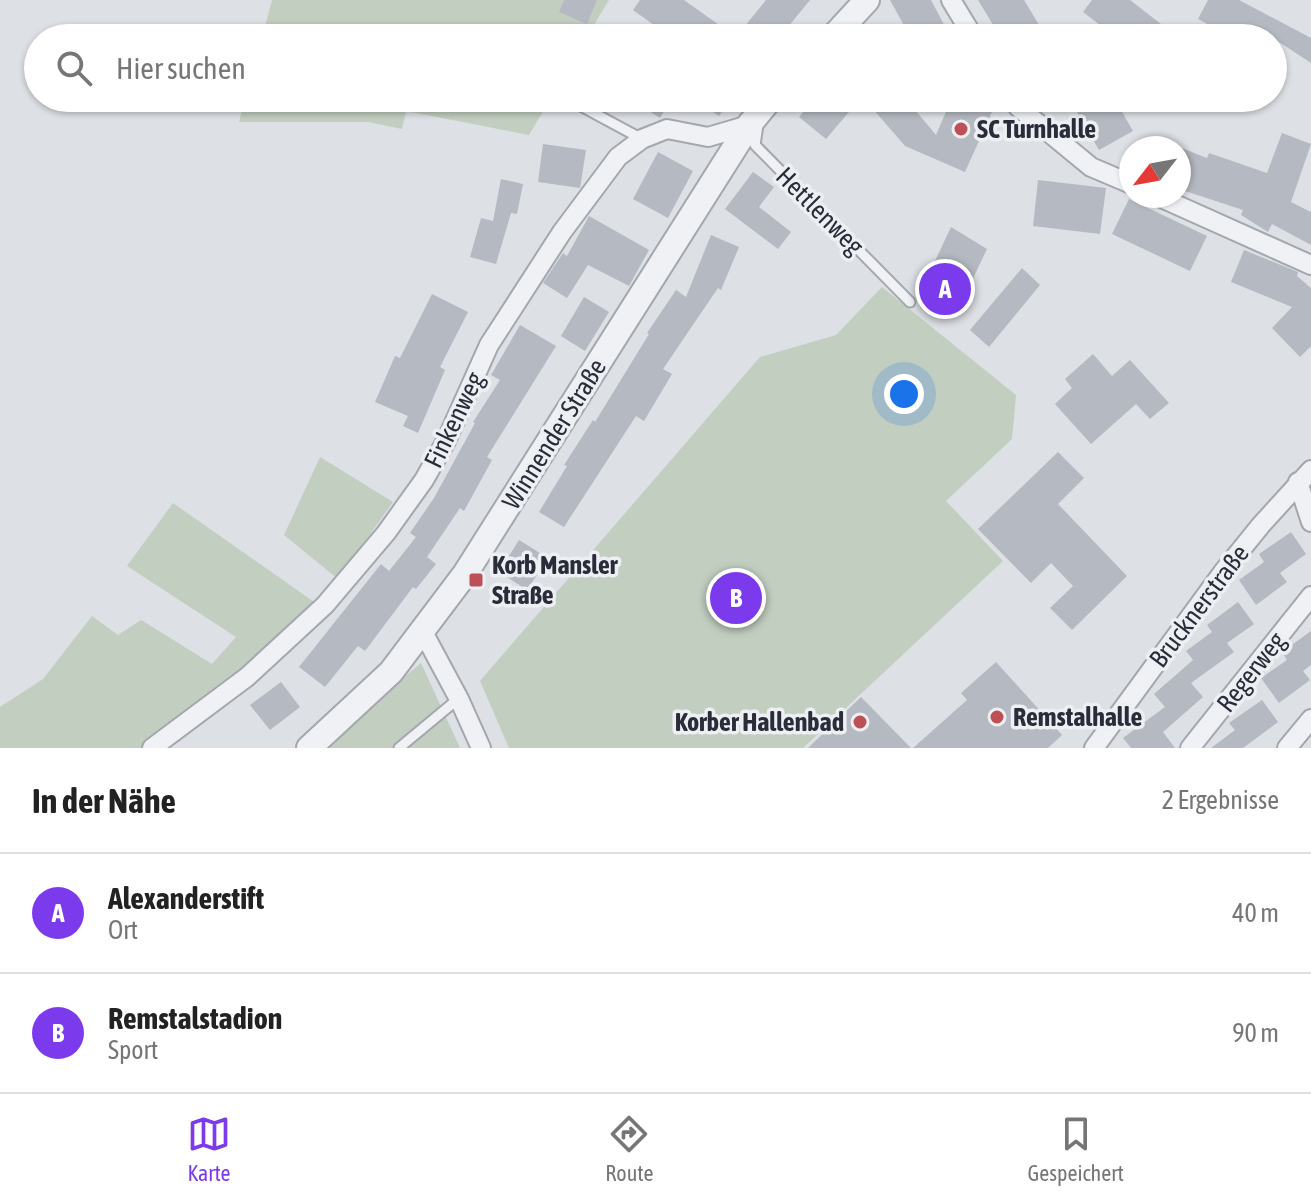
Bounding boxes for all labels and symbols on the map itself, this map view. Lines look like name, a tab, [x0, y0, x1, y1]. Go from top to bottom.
place label: SC Turnhalle	[977, 114, 1096, 144]
marker: SC Turnhalle	[952, 120, 970, 138]
north arrow	[1119, 136, 1191, 208]
street label: Hettlenweg	[770, 161, 870, 261]
pin: A	[919, 259, 971, 319]
street label: Winnender Straße	[496, 353, 612, 515]
street label: Finkenweg	[418, 367, 490, 473]
your location	[884, 374, 924, 414]
street label: Brucknerstraße	[1143, 539, 1255, 673]
place label: Korb Mansler Straße	[492, 550, 619, 610]
pin: B	[710, 568, 762, 628]
marker: Korb Mansler Straße	[467, 571, 485, 589]
street label: Regerweg	[1210, 625, 1292, 718]
place label: Remstalhalle	[1013, 702, 1142, 732]
place label: Korber Hallenbad	[675, 707, 844, 737]
marker: Remstalhalle	[988, 708, 1006, 726]
marker: Korber Hallenbad	[851, 713, 869, 731]

